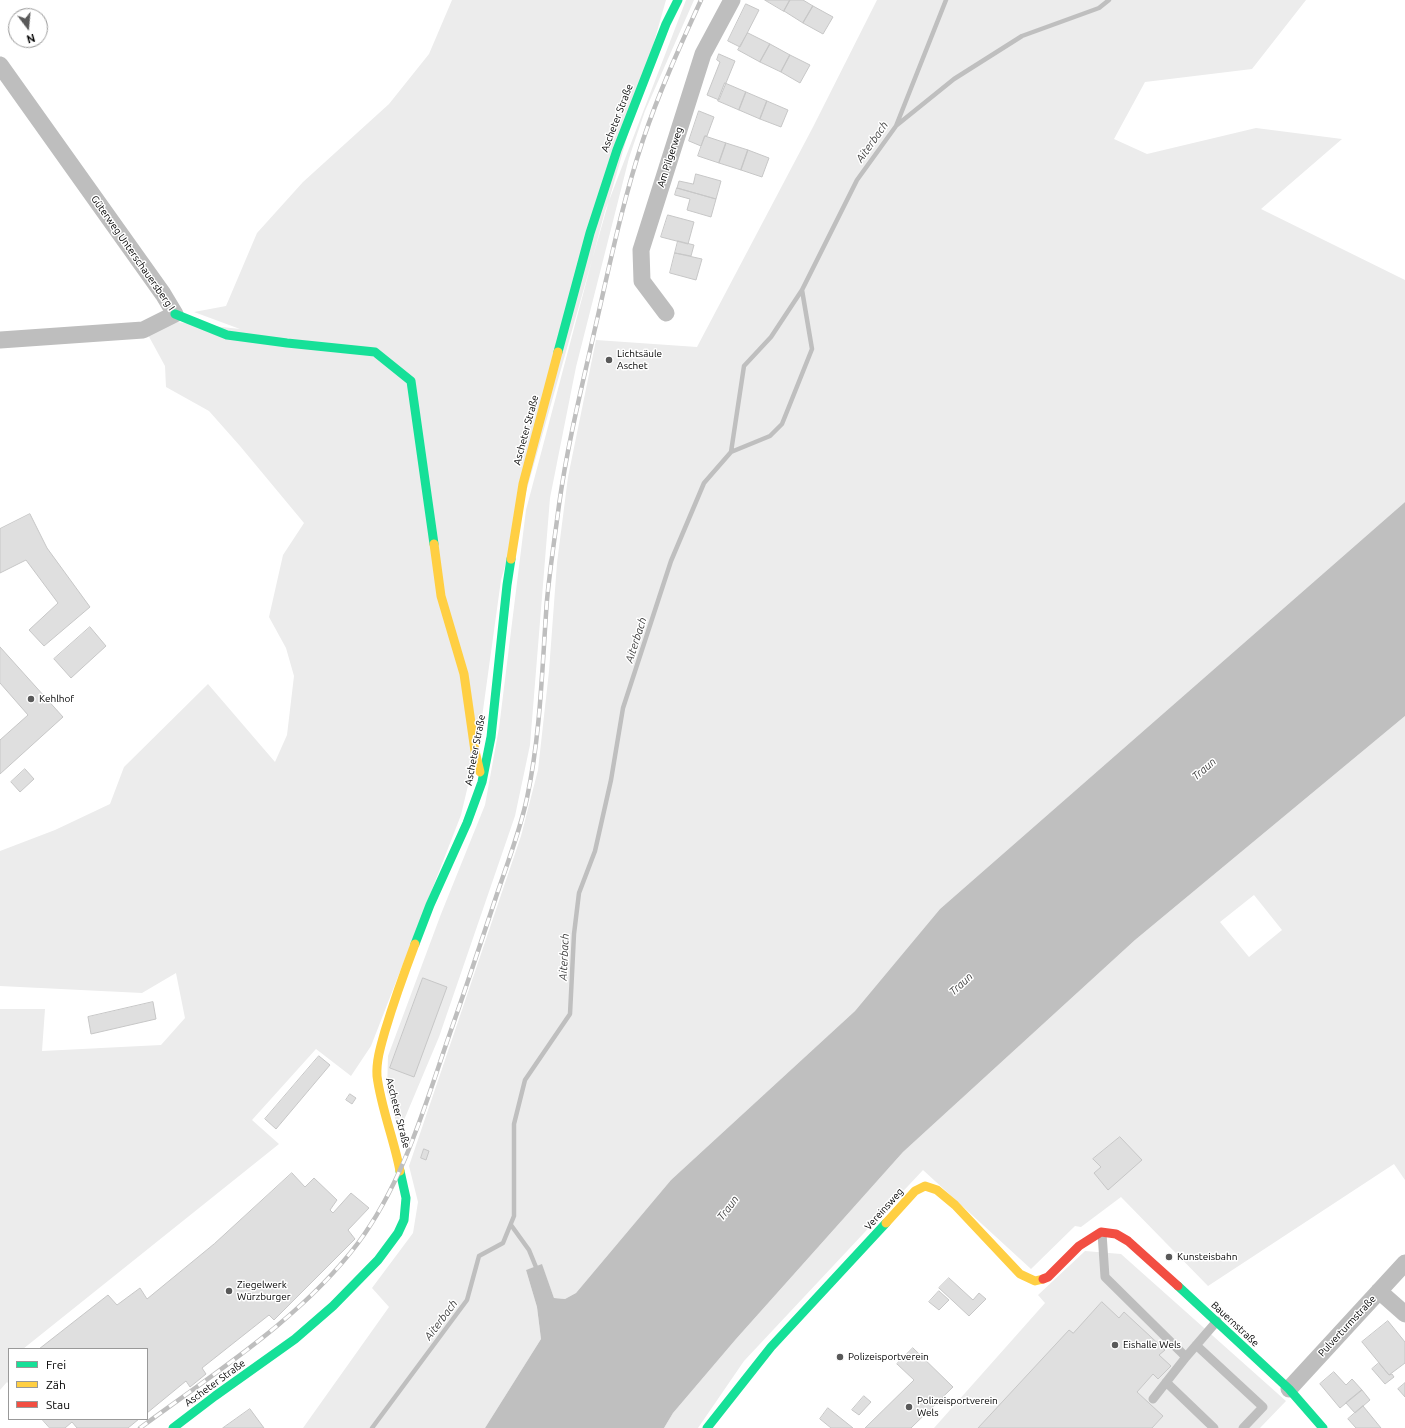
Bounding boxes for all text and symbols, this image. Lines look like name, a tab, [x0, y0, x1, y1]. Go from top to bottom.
north arrow	[8, 8, 48, 48]
text: N	[25, 32, 37, 45]
street label: Ascheter Straße	[598, 82, 636, 154]
water label: Aiterbach	[853, 119, 891, 165]
street label: Am Pilgerweg	[655, 125, 685, 189]
street label: Güterweg Unterschauersberg I	[89, 193, 177, 313]
place label: Lichtsäule Aschet	[617, 348, 662, 372]
marker: Lichtsäule Aschet	[604, 355, 614, 365]
street label: Ascheter Straße	[511, 394, 541, 466]
water label: Aiterbach	[622, 616, 650, 664]
place label: Kehlhof	[39, 693, 74, 705]
marker: Kehlhof	[26, 694, 36, 704]
street label: Ascheter Straße	[462, 714, 488, 786]
water label: Traun	[1189, 755, 1219, 783]
water label: Aiterbach	[556, 933, 572, 981]
water label: Traun	[946, 970, 976, 998]
street label: Ascheter Straße	[383, 1077, 413, 1149]
street label: Vereinsweg	[862, 1186, 906, 1232]
water label: Traun	[714, 1193, 742, 1223]
place label: Kunsteisbahn	[1177, 1251, 1237, 1263]
marker: Kunsteisbahn	[1164, 1252, 1174, 1262]
place label: Ziegelwerk Würzburger	[237, 1279, 291, 1302]
marker: Ziegelwerk Würzburger	[224, 1286, 234, 1296]
street label: Pulverturmstraße	[1316, 1293, 1378, 1359]
water label: Aiterbach	[422, 1297, 460, 1343]
street label: Bauernstraße	[1209, 1299, 1261, 1349]
place label: Eishalle Wels	[1123, 1339, 1181, 1351]
marker: Eishalle Wels	[1110, 1340, 1120, 1350]
legend	[8, 1348, 148, 1420]
place label: Polizeisportverein	[848, 1351, 929, 1363]
marker: Polizeisportverein	[835, 1352, 845, 1362]
street label: Ascheter Straße	[182, 1357, 248, 1409]
text: Frei	[46, 1358, 66, 1371]
text: Zäh	[46, 1378, 66, 1391]
place label: Polizeisportverein Wels	[917, 1395, 998, 1418]
text: Stau	[46, 1398, 70, 1411]
marker: Polizeisportverein Wels	[904, 1402, 914, 1412]

